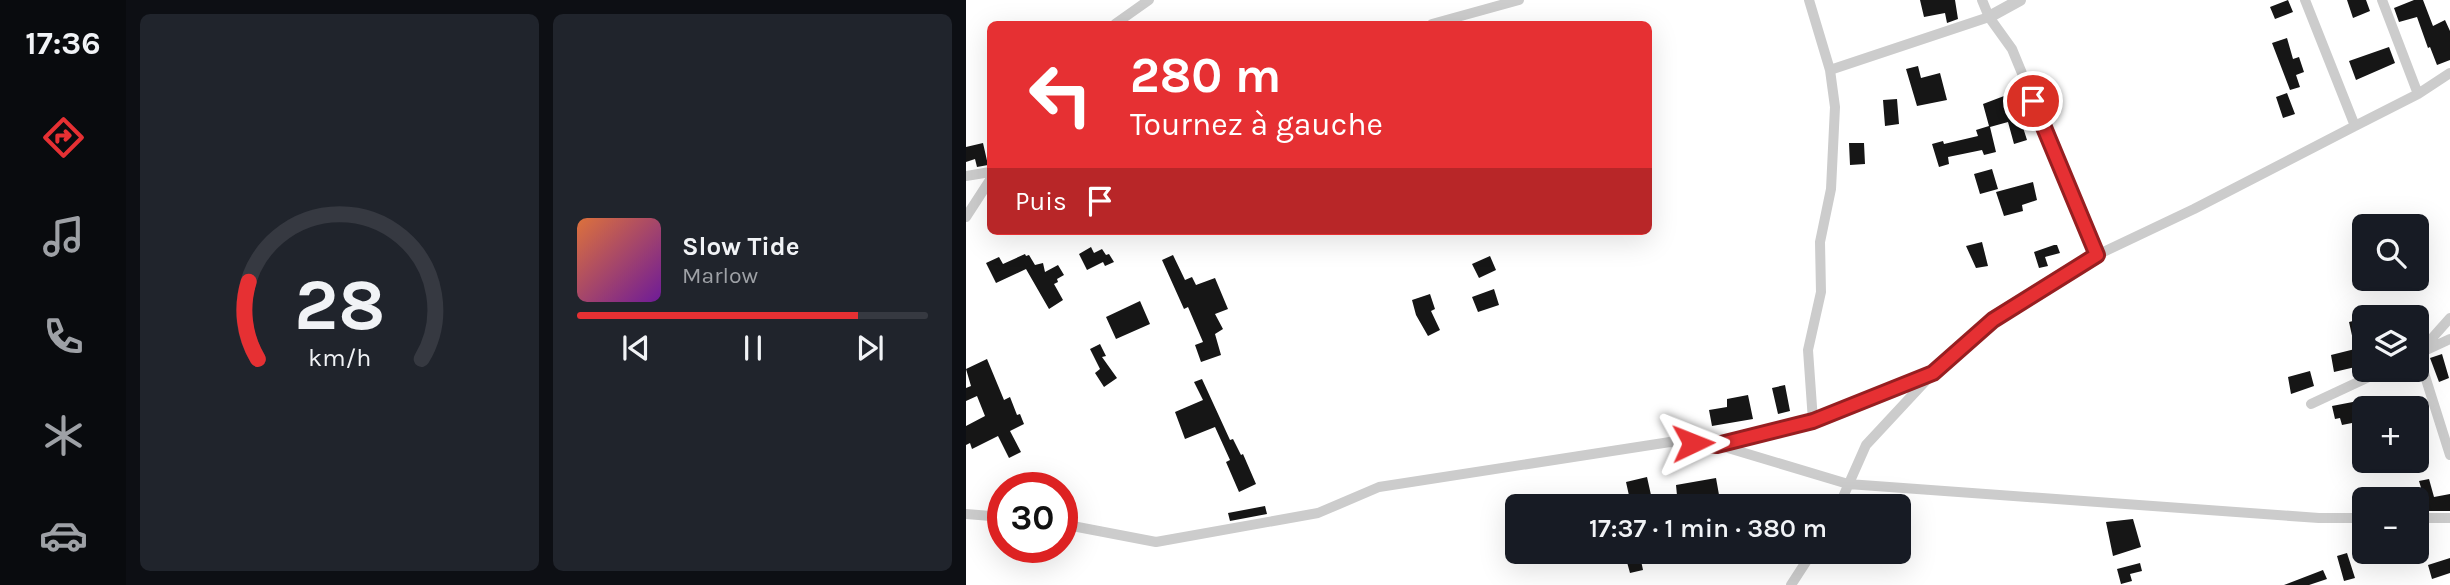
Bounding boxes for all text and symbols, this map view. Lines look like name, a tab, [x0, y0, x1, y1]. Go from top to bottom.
text: 17:36	[25, 25, 101, 62]
text: 280 m	[1130, 47, 1281, 104]
icon: left	[1015, 49, 1106, 140]
pin	[2003, 71, 2063, 131]
icon: arrive	[2014, 82, 2052, 120]
text: Tournez à gauche	[1130, 106, 1383, 143]
icon: directions	[39, 113, 88, 162]
icon: arrive	[1081, 182, 1119, 220]
text: Puis	[1015, 186, 1067, 217]
icon: music	[39, 212, 88, 261]
map controls	[2352, 214, 2429, 564]
button: search	[2352, 214, 2429, 291]
text: Slow Tide	[682, 231, 800, 262]
text: 28	[294, 262, 385, 347]
text: Marlow	[682, 262, 758, 289]
button: layers	[2352, 305, 2429, 382]
icon: phone	[39, 312, 88, 361]
icon: previous	[617, 329, 655, 367]
icon: pause	[734, 329, 772, 367]
icon: next	[851, 329, 889, 367]
text: km/h	[308, 342, 371, 371]
button: +	[2352, 396, 2429, 473]
position arrow	[1656, 406, 1730, 480]
icon: climate	[39, 411, 88, 460]
speed limit sign: 30	[987, 472, 1078, 563]
button: −	[2352, 487, 2429, 564]
icon: car	[39, 511, 88, 560]
text: 17:37 · 1 min · 380 m	[1589, 513, 1827, 544]

